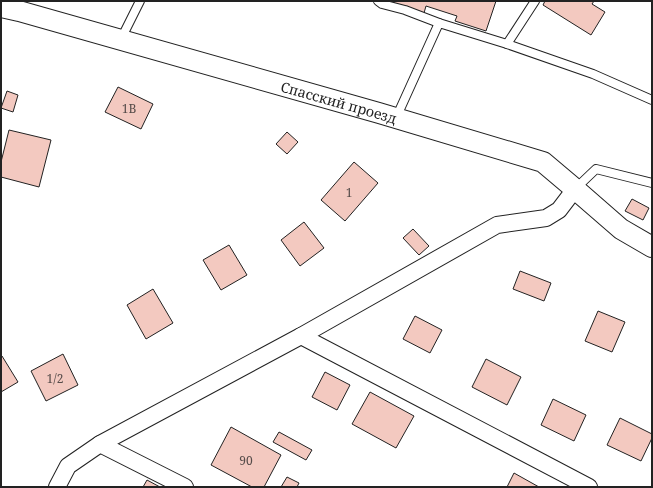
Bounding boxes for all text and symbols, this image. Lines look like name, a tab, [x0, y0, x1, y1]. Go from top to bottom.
street label: Спасский проезд	[279, 76, 399, 127]
house number: 1В	[122, 100, 136, 117]
house number: 1	[346, 184, 352, 201]
house number: 1/2	[47, 370, 63, 387]
house number: 90	[239, 452, 253, 469]

